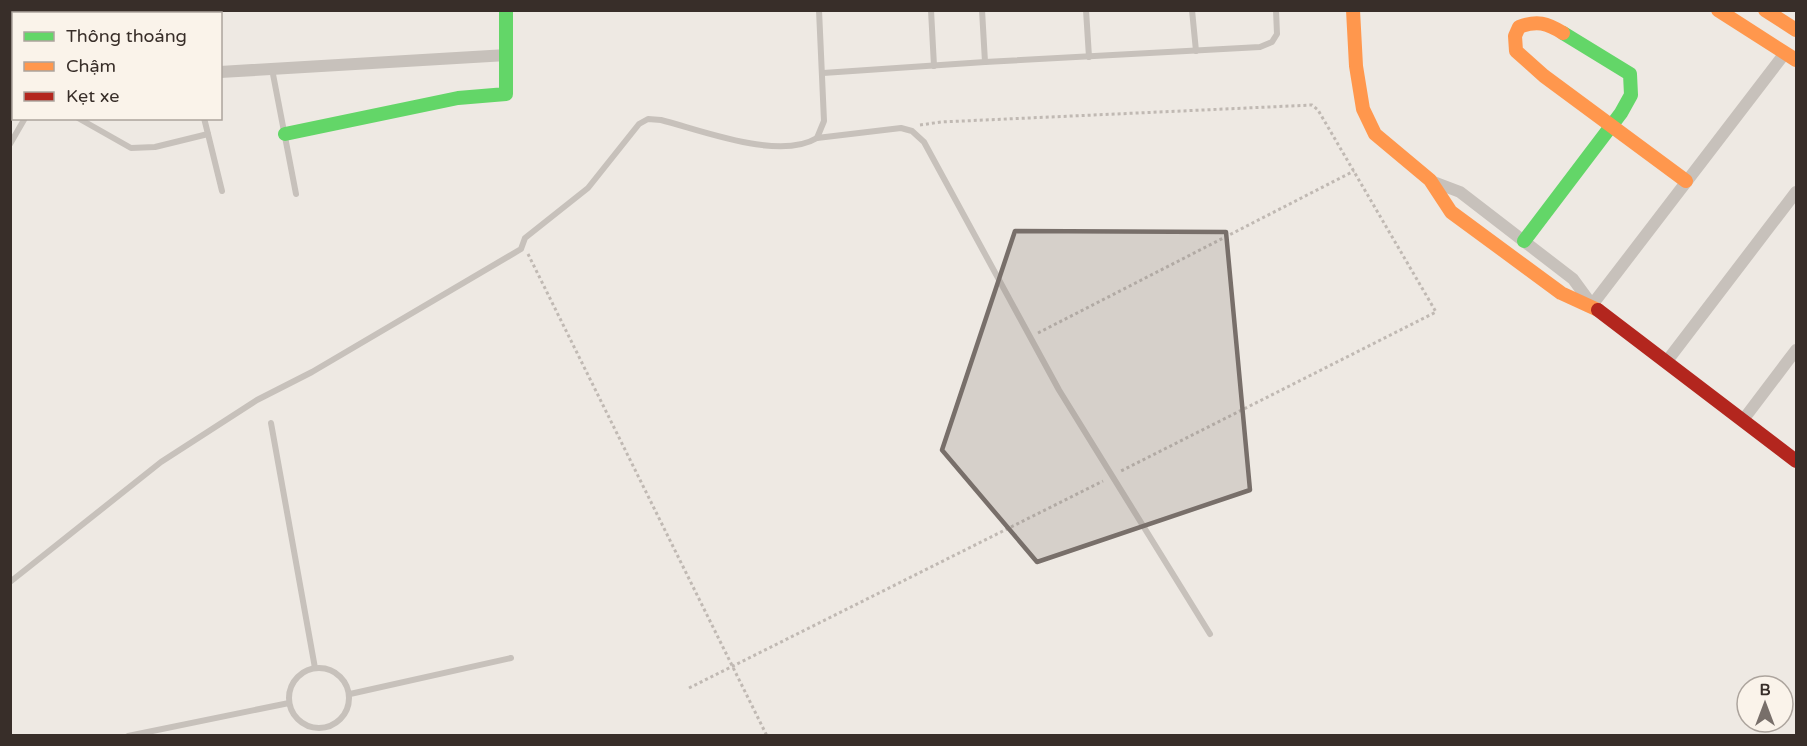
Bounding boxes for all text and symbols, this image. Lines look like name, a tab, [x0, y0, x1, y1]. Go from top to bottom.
legend	[12, 12, 222, 120]
text: Thông thoáng	[66, 25, 187, 47]
text: Chậm	[66, 55, 116, 77]
text: Kẹt xe	[66, 85, 120, 107]
north arrow	[1735, 674, 1795, 734]
text: B	[1759, 680, 1771, 700]

